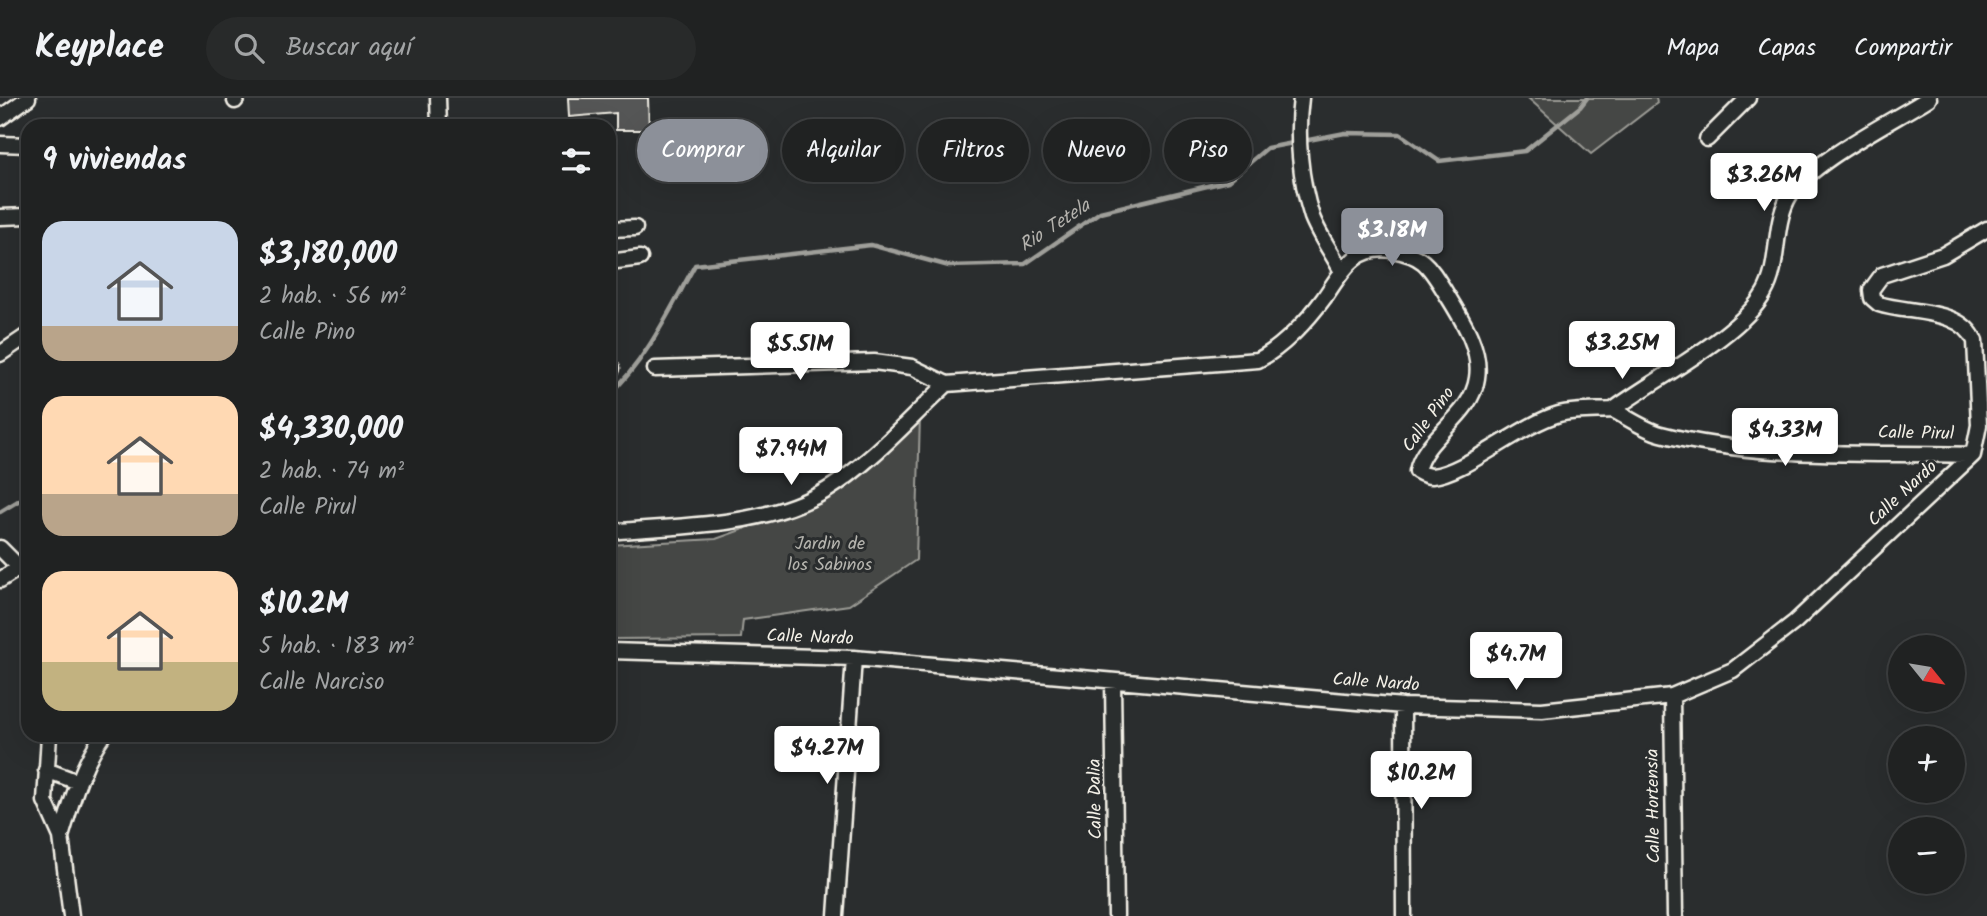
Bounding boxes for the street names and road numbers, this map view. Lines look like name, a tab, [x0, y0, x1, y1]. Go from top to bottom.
street label: Calle Pino	[1395, 381, 1463, 459]
street label: Calle Pirul	[1878, 419, 1955, 449]
street label: Calle Nardo	[1861, 454, 1945, 534]
street label: Calle Nardo	[766, 622, 854, 654]
street label: Calle Nardo	[1332, 665, 1420, 701]
street label: Calle Hortensia	[1639, 748, 1669, 864]
street label: Calle Dalia	[1081, 758, 1111, 840]

